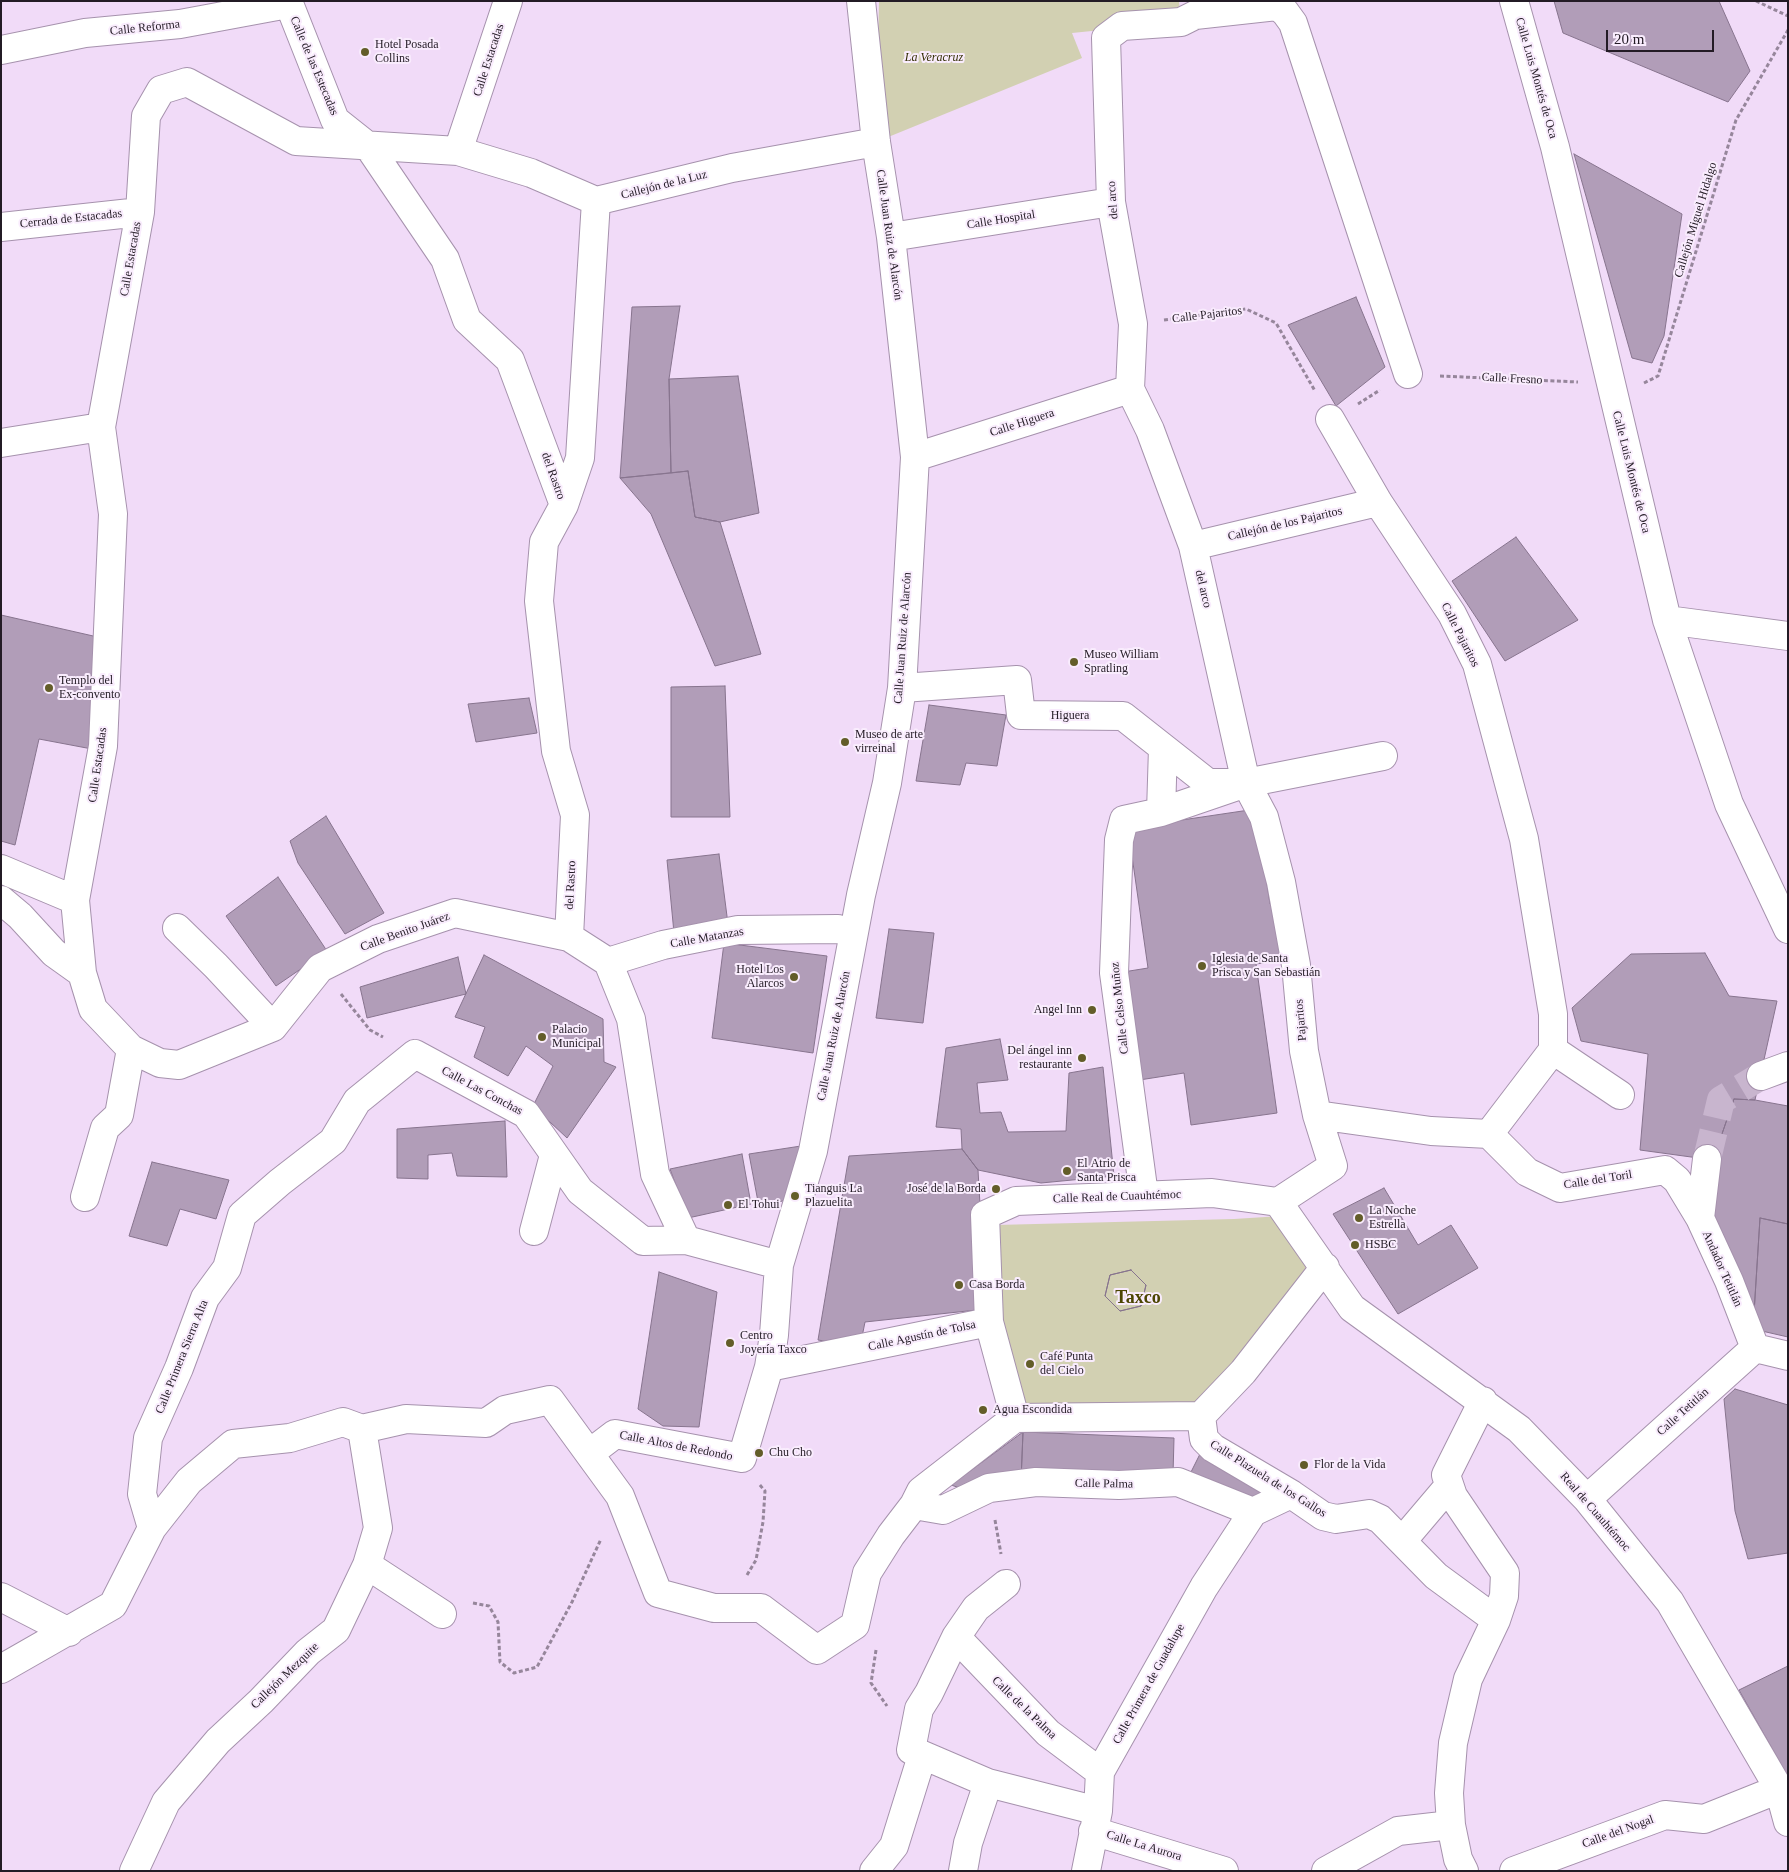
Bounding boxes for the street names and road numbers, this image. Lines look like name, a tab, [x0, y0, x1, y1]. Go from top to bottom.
street label: Calle de las Estecadas	[287, 14, 341, 118]
street label: Calle Luis Montés de Oca	[1512, 16, 1560, 140]
street label: Calle Reforma	[109, 17, 181, 39]
street label: Calle Estacadas	[470, 22, 508, 98]
street label: Callejón Miguel Hidalgo	[1672, 161, 1720, 279]
street label: Callejón de la Luz	[619, 167, 709, 203]
street label: Calle Juan Ruiz de Alarcón	[873, 169, 905, 301]
street label: del arco	[1104, 180, 1122, 220]
street label: Cerrada de Estacadas	[19, 206, 123, 232]
street label: Calle Hospital	[966, 207, 1036, 233]
street label: Calle Estacadas	[117, 221, 145, 297]
street label: Calle Pajaritos	[1171, 304, 1243, 326]
street label: Calle Fresno	[1481, 370, 1543, 388]
street label: Calle Higuera	[988, 406, 1056, 440]
street label: Calle Luis Montés de Oca	[1609, 409, 1653, 535]
street label: del Rastro	[538, 451, 568, 501]
street label: Callejón de los Pajaritos	[1226, 504, 1344, 544]
street label: del arco	[1192, 569, 1214, 609]
street label: Calle Juan Ruiz de Alarcón	[891, 572, 915, 704]
street label: Calle Pajaritos	[1438, 600, 1482, 670]
street label: Higuera	[1051, 709, 1089, 723]
street label: Calle Estacadas	[86, 727, 110, 803]
street label: del Rastro	[563, 860, 579, 910]
street label: Calle Benito Juárez	[358, 909, 452, 955]
street label: Calle Matanzas	[669, 924, 745, 952]
street label: Calle Celso Muñoz	[1108, 961, 1132, 1055]
street label: Calle Juan Ruiz de Alarcón	[814, 970, 854, 1102]
street label: Pajaritos	[1292, 998, 1310, 1042]
street label: Calle Las Conchas	[439, 1064, 525, 1118]
street label: Calle del Toril	[1563, 1167, 1633, 1193]
street label: Calle Real de Cuauhtémoc	[1053, 1188, 1181, 1206]
street label: Andador Tetitlán	[1699, 1229, 1745, 1309]
street label: Calle Primera Sierra Alta	[153, 1298, 211, 1416]
street label: Calle Agustín de Tolsa	[867, 1318, 977, 1354]
street label: Calle Tetitlán	[1654, 1385, 1712, 1439]
street label: Calle Altos de Redondo	[618, 1428, 734, 1464]
street label: Calle Plazuela de los Gallos	[1207, 1437, 1329, 1521]
street label: Real de Cuauhtémoc	[1557, 1470, 1633, 1554]
street label: Calle Palma	[1075, 1476, 1133, 1492]
street label: Calle Primera de Guadalupe	[1110, 1621, 1188, 1747]
street label: Callejón Mezquite	[248, 1640, 322, 1712]
street label: Calle de la Palma	[989, 1674, 1059, 1742]
street label: Calle del Nogal	[1580, 1812, 1656, 1852]
street label: Calle La Aurora	[1105, 1828, 1183, 1864]

